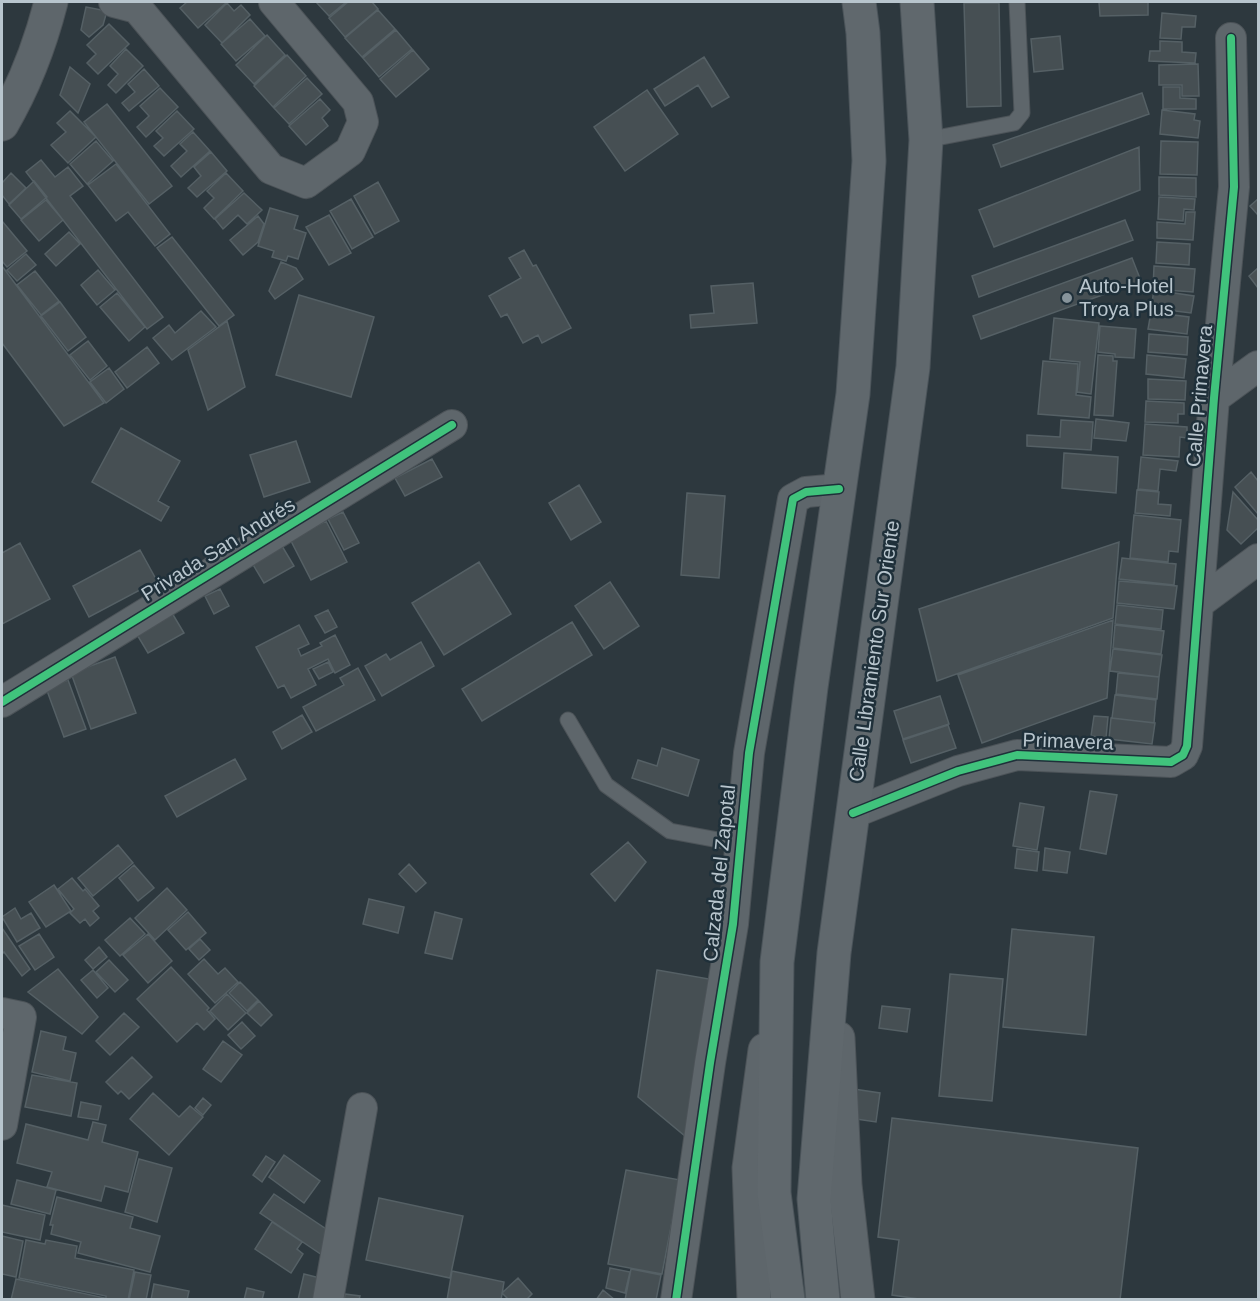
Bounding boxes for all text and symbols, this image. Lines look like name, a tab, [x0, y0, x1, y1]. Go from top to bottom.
place label: Auto-Hotel Troya Plus	[1079, 275, 1174, 320]
marker: Auto-Hotel Troya Plus	[1060, 291, 1074, 305]
street label: Calle Primavera	[1182, 323, 1216, 468]
street label: Privada San Andrés	[137, 493, 299, 605]
street label: Calle Libramiento Sur Oriente	[845, 519, 903, 783]
street label: Primavera	[1022, 728, 1115, 754]
street label: Calzada del Zapotal	[699, 783, 739, 963]

